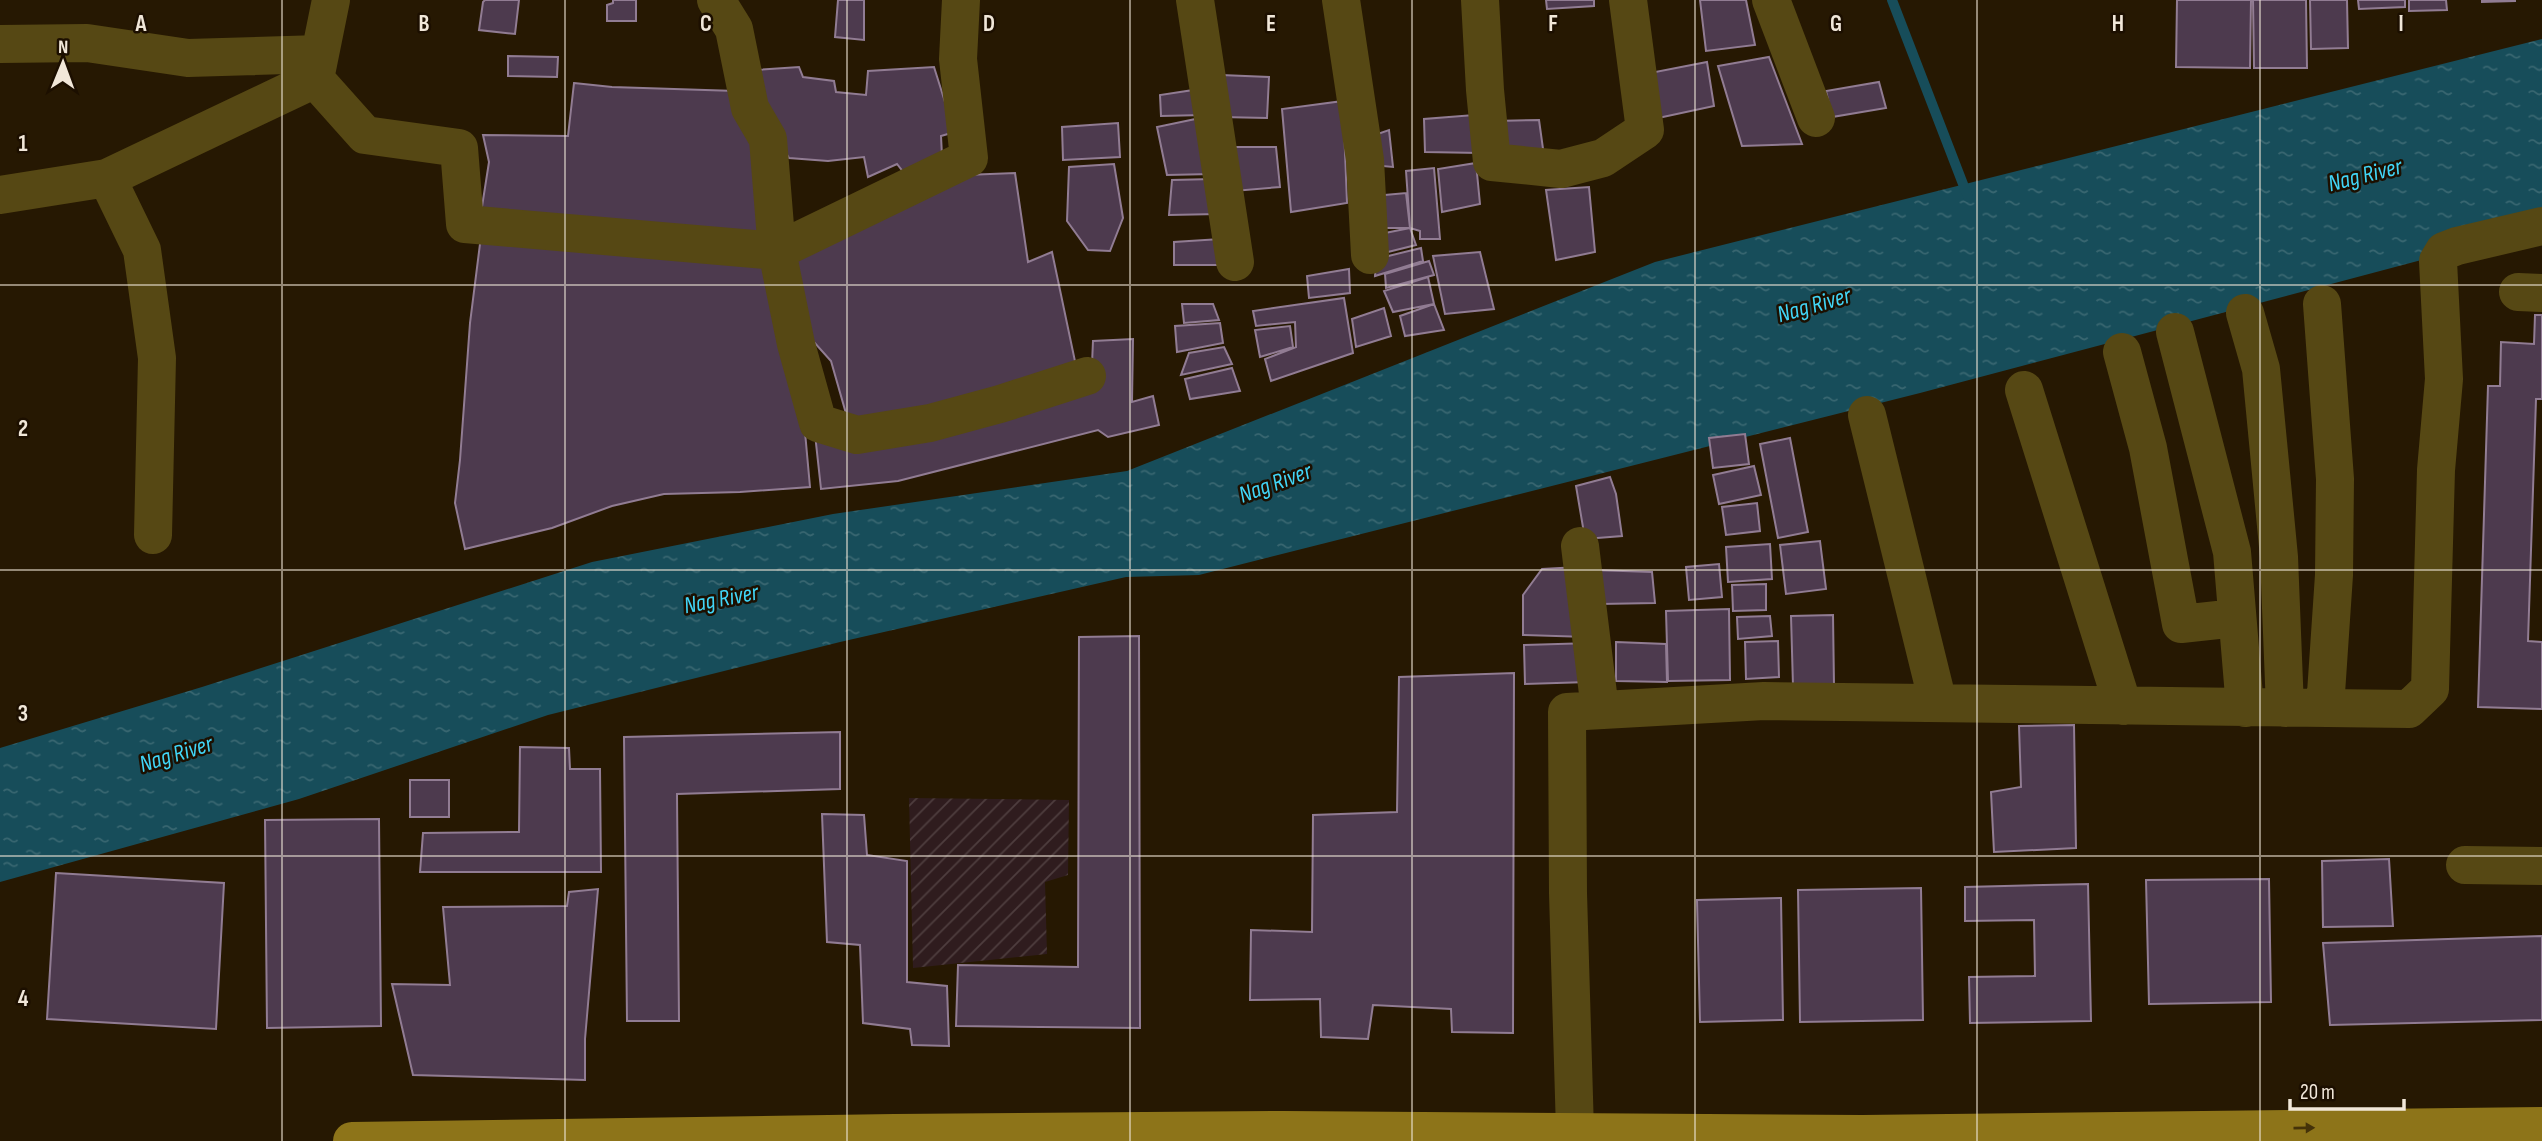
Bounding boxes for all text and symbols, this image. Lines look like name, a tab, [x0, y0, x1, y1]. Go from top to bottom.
text: A	[135, 10, 148, 38]
text: B	[419, 10, 430, 38]
text: C	[700, 10, 712, 38]
text: D	[983, 10, 995, 38]
text: E	[1266, 10, 1276, 38]
text: F	[1548, 10, 1558, 38]
text: G	[1830, 10, 1842, 38]
text: H	[2112, 10, 2124, 38]
text: I	[2398, 10, 2404, 38]
north arrow	[28, 28, 98, 98]
text: N	[58, 36, 69, 59]
text: 1	[18, 130, 28, 158]
water label: Nag River	[2325, 152, 2406, 198]
water label: Nag River	[1774, 280, 1855, 329]
text: 2	[18, 415, 28, 443]
water label: Nag River	[1235, 456, 1317, 510]
water label: Nag River	[681, 577, 762, 620]
text: 3	[18, 700, 28, 728]
water label: Nag River	[136, 729, 217, 779]
text: 4	[18, 985, 29, 1013]
scale bar	[2290, 1068, 2404, 1112]
text: 20 m	[2300, 1080, 2335, 1105]
one-way arrow	[2293, 1123, 2315, 1134]

